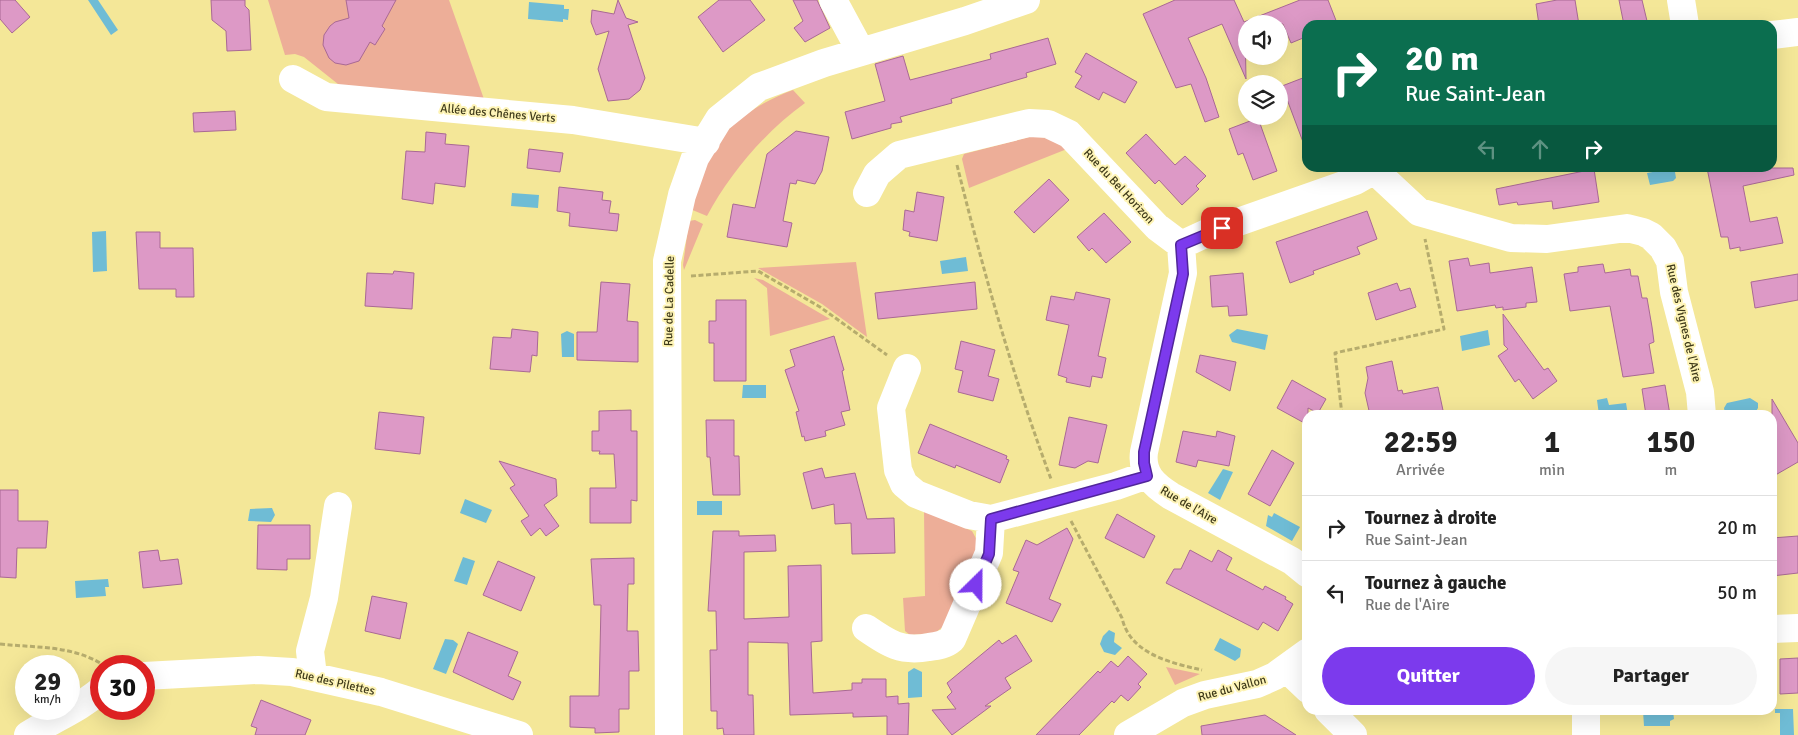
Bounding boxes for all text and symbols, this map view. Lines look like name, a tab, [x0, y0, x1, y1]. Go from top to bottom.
map controls	[1238, 15, 1288, 125]
button: sound	[1238, 15, 1288, 65]
text: 20 m	[1405, 37, 1479, 80]
icon: right	[1322, 40, 1387, 105]
button: layers	[1238, 75, 1288, 125]
text: Rue Saint-Jean	[1405, 80, 1546, 107]
street label: Allée des Chênes Verts	[440, 101, 556, 126]
icon: left	[1473, 135, 1501, 163]
icon: ahead	[1526, 135, 1554, 163]
icon: right	[1579, 135, 1607, 163]
street label: Rue du Bel Horizon	[1080, 146, 1157, 227]
pin	[1201, 207, 1243, 249]
icon: arrive	[1208, 214, 1236, 242]
street label: Rue de La Cadelle	[661, 256, 678, 346]
street label: Rue des Vignes de l'Aire	[1663, 263, 1704, 384]
text: 22:59	[1384, 424, 1457, 461]
text: 1	[1544, 424, 1560, 461]
text: 150	[1647, 424, 1695, 461]
text: Arrivée	[1396, 460, 1445, 480]
text: min	[1539, 460, 1565, 480]
text: m	[1665, 460, 1677, 480]
street label: Rue de l'Aire	[1157, 483, 1220, 528]
text: Tournez à droite	[1365, 506, 1497, 530]
icon: right	[1322, 514, 1350, 542]
text: 20 m	[1717, 516, 1757, 540]
text: Rue Saint-Jean	[1365, 530, 1468, 550]
position arrow	[949, 558, 1001, 610]
text: Tournez à gauche	[1365, 571, 1506, 595]
icon: left	[1322, 579, 1350, 607]
text: 50 m	[1717, 581, 1757, 605]
text: Rue de l'Aire	[1365, 595, 1450, 615]
button: Quitter	[1322, 647, 1535, 705]
button: Partager	[1545, 647, 1757, 705]
speed limit sign: 30	[90, 655, 155, 720]
text: 29	[34, 666, 61, 697]
street label: Rue des Pilettes	[294, 666, 376, 699]
street label: Rue du Vallon	[1196, 672, 1268, 705]
text: km/h	[34, 692, 61, 707]

